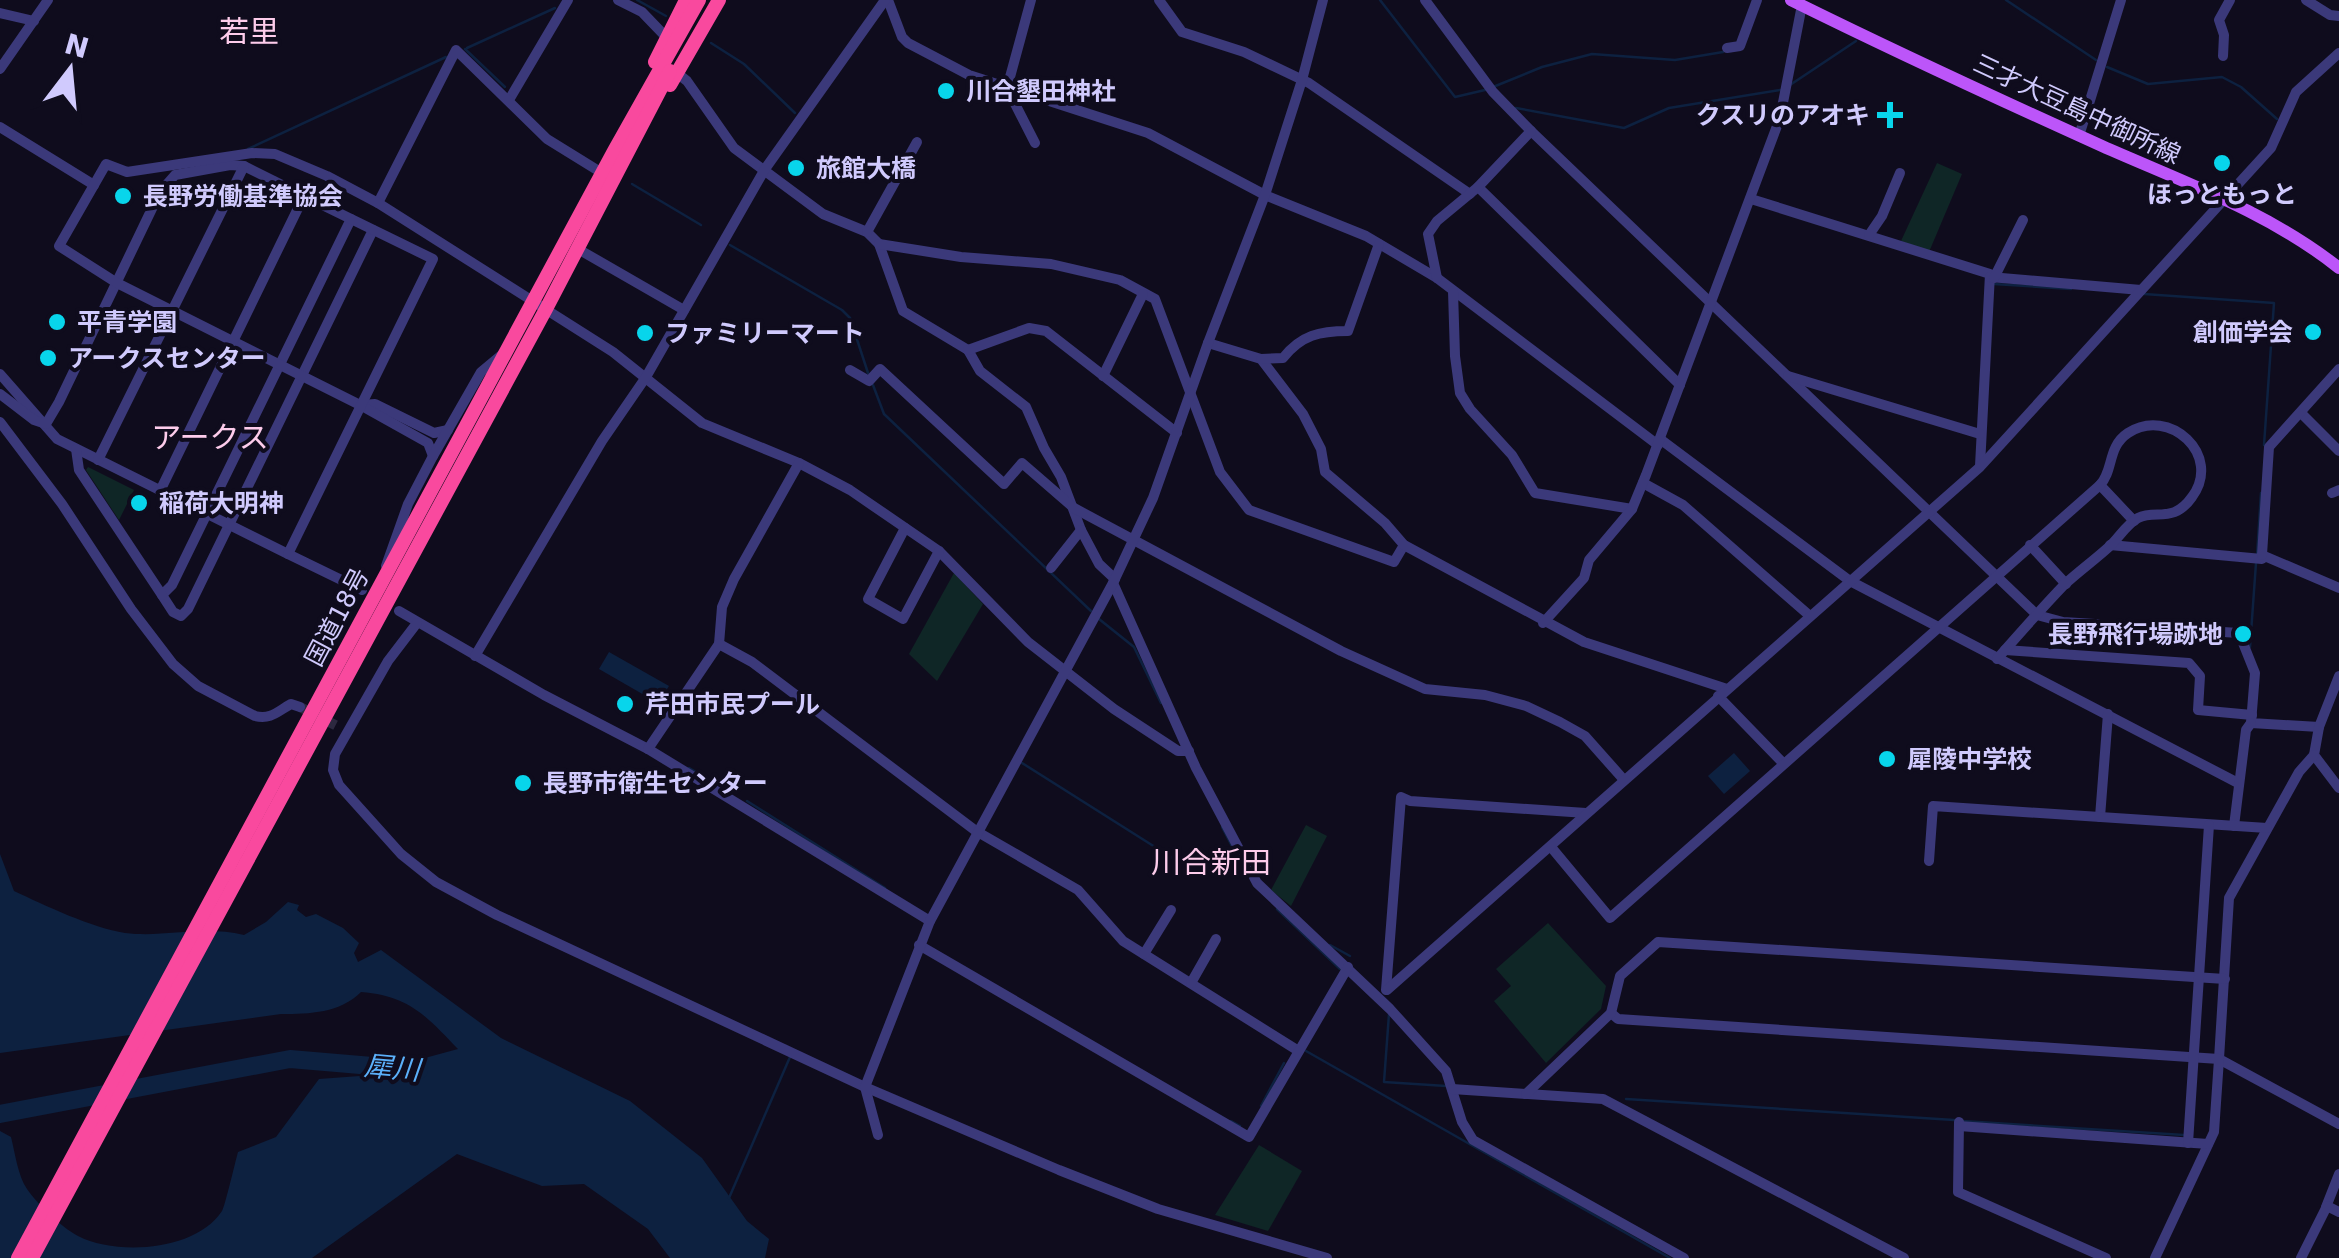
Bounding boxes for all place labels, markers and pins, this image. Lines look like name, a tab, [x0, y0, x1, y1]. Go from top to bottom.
place label: 川合墾田神社	[966, 77, 1116, 106]
marker: 川合墾田神社	[935, 80, 957, 102]
place label: クスリのアオキ	[1696, 101, 1870, 130]
marker: クスリのアオキ	[1879, 104, 1901, 126]
marker: ほっともっと	[2211, 152, 2233, 174]
place label: 旅館大橋	[816, 154, 916, 183]
marker: 旅館大橋	[785, 157, 807, 179]
place label: ほっともっと	[2147, 180, 2297, 209]
place label: 長野労働基準協会	[143, 182, 343, 211]
marker: 長野労働基準協会	[112, 185, 134, 207]
place label: 平青学園	[77, 308, 177, 337]
marker: 平青学園	[46, 311, 68, 333]
place label: 創価学会	[2193, 318, 2293, 347]
place label: ファミリーマート	[665, 319, 865, 348]
marker: 創価学会	[2302, 321, 2324, 343]
marker: ファミリーマート	[634, 322, 656, 344]
place label: アークスセンター	[68, 344, 266, 373]
marker: アークスセンター	[37, 347, 59, 369]
place label: 稲荷大明神	[159, 489, 284, 518]
marker: 稲荷大明神	[128, 492, 150, 514]
place label: 長野飛行場跡地	[2048, 620, 2223, 649]
marker: 長野飛行場跡地	[2232, 623, 2254, 645]
place label: 芹田市民プール	[645, 690, 820, 719]
marker: 芹田市民プール	[614, 693, 636, 715]
place label: 犀陵中学校	[1907, 745, 2032, 774]
marker: 犀陵中学校	[1876, 748, 1898, 770]
place label: 長野市衛生センター	[543, 769, 768, 798]
marker: 長野市衛生センター	[512, 772, 534, 794]

